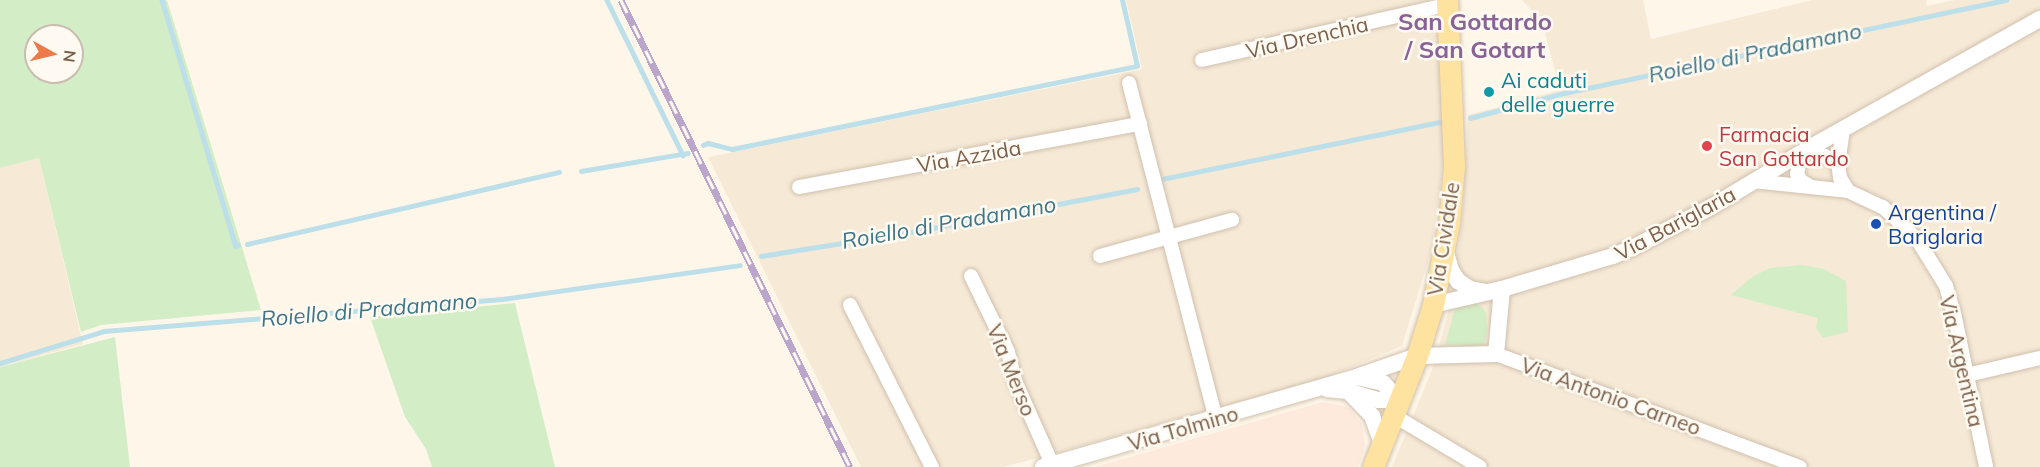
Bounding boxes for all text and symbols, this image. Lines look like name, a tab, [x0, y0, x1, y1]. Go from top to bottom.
district label: San Gottardo / San Gotart	[1398, 8, 1552, 64]
street label: Via Drenchia	[1243, 11, 1371, 63]
water label: Roiello di Pradamano	[1646, 18, 1864, 88]
north arrow	[24, 24, 84, 84]
text: N	[59, 49, 81, 64]
place label: Ai caduti delle guerre	[1501, 67, 1615, 117]
marker: Ai caduti delle guerre	[1482, 85, 1496, 99]
place label: Farmacia San Gottardo	[1719, 121, 1849, 171]
street label: Via Azzida	[915, 134, 1023, 178]
marker: Farmacia San Gottardo	[1700, 139, 1714, 153]
street label: Via Cividale	[1422, 180, 1464, 298]
street label: Via Bariglaria	[1610, 181, 1740, 265]
water label: Roiello di Pradamano	[840, 191, 1058, 255]
place label: Argentina / Bariglaria	[1888, 199, 1996, 249]
marker: Argentina / Bariglaria	[1869, 217, 1883, 231]
water label: Roiello di Pradamano	[260, 287, 478, 333]
street label: Via Argentina	[1935, 293, 1989, 429]
street label: Via Merso	[982, 320, 1042, 420]
street label: Via Antonio Carneo	[1518, 352, 1704, 440]
street label: Via Tolmino	[1125, 400, 1241, 456]

